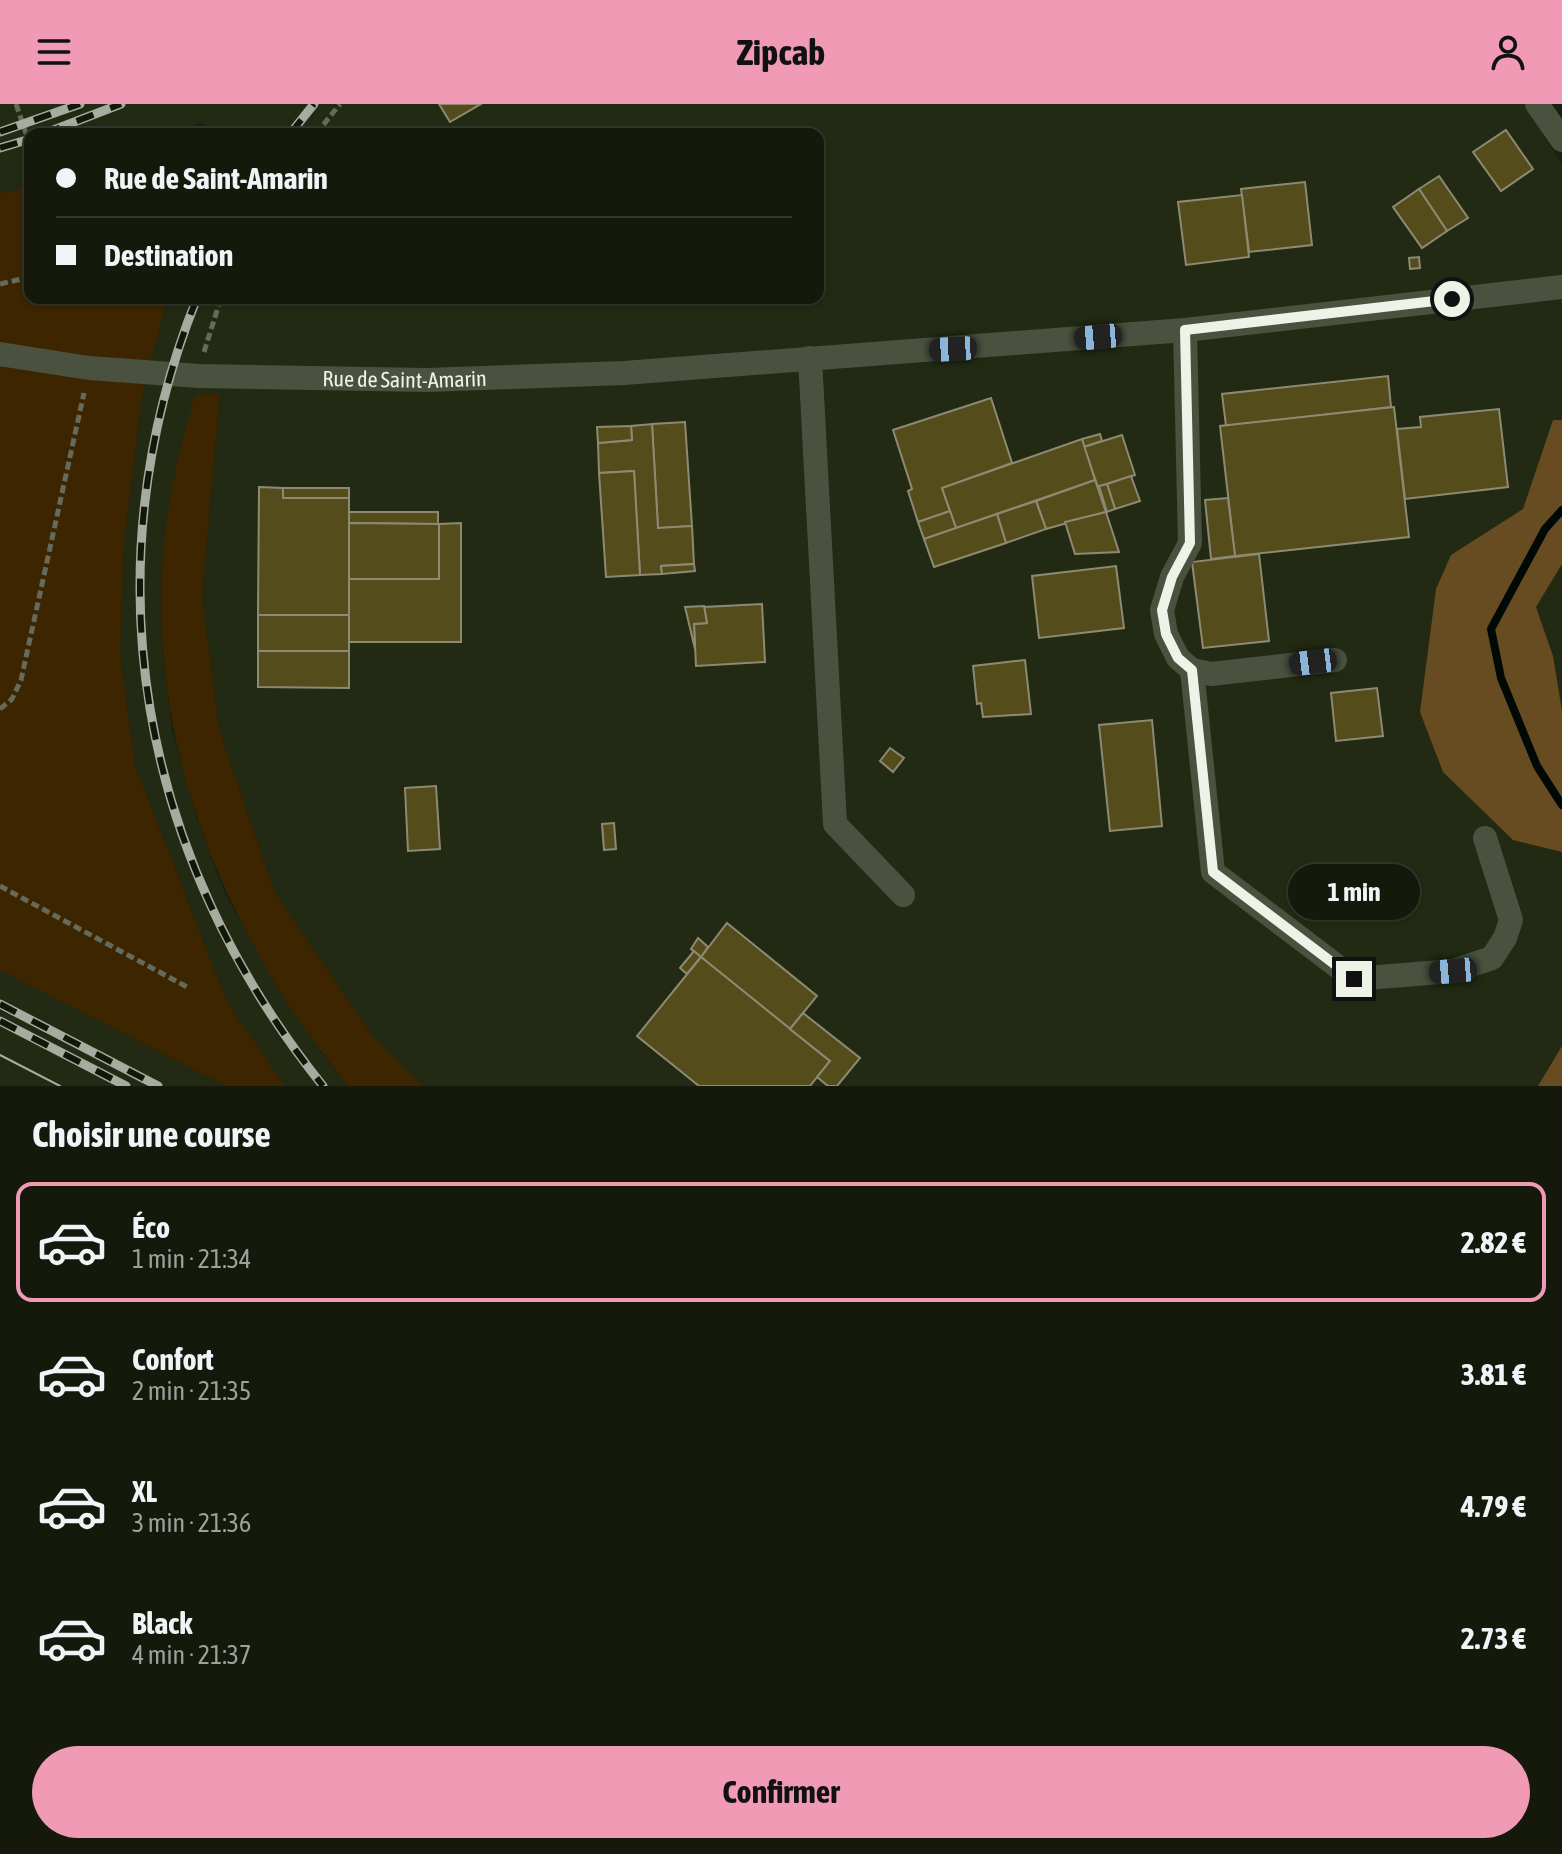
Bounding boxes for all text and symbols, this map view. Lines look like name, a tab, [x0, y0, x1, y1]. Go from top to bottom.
icon: menu	[32, 30, 76, 74]
icon: person	[1486, 30, 1530, 74]
text: Zipcab	[737, 31, 825, 73]
text: Rue de Saint-Amarin	[104, 161, 328, 195]
text: Destination	[104, 238, 233, 272]
route start	[1434, 281, 1470, 317]
car	[1073, 323, 1123, 351]
car	[928, 336, 978, 362]
street label: Rue de Saint-Amarin	[322, 365, 487, 393]
car	[1288, 647, 1338, 677]
callout: 1 min	[1288, 863, 1420, 919]
text: 1 min	[1327, 877, 1381, 907]
car	[1428, 957, 1478, 985]
route end	[1336, 961, 1372, 997]
text: Choisir une course	[32, 1113, 271, 1155]
icon: car	[36, 1206, 108, 1278]
text: Éco	[132, 1210, 170, 1244]
text: 2.82 €	[1461, 1225, 1526, 1259]
text: 1 min · 21:34	[132, 1244, 251, 1274]
icon: car	[36, 1338, 108, 1410]
text: Confort	[132, 1342, 214, 1376]
text: 3.81 €	[1461, 1357, 1526, 1391]
text: 2 min · 21:35	[132, 1376, 251, 1406]
icon: car	[36, 1470, 108, 1542]
text: XL	[132, 1474, 157, 1508]
text: 4.79 €	[1461, 1489, 1526, 1523]
text: 3 min · 21:36	[132, 1508, 251, 1538]
icon: car	[36, 1602, 108, 1674]
text: Black	[132, 1606, 192, 1640]
text: 2.73 €	[1461, 1621, 1526, 1655]
text: 4 min · 21:37	[132, 1640, 251, 1670]
button: Confirmer	[32, 1746, 1530, 1838]

